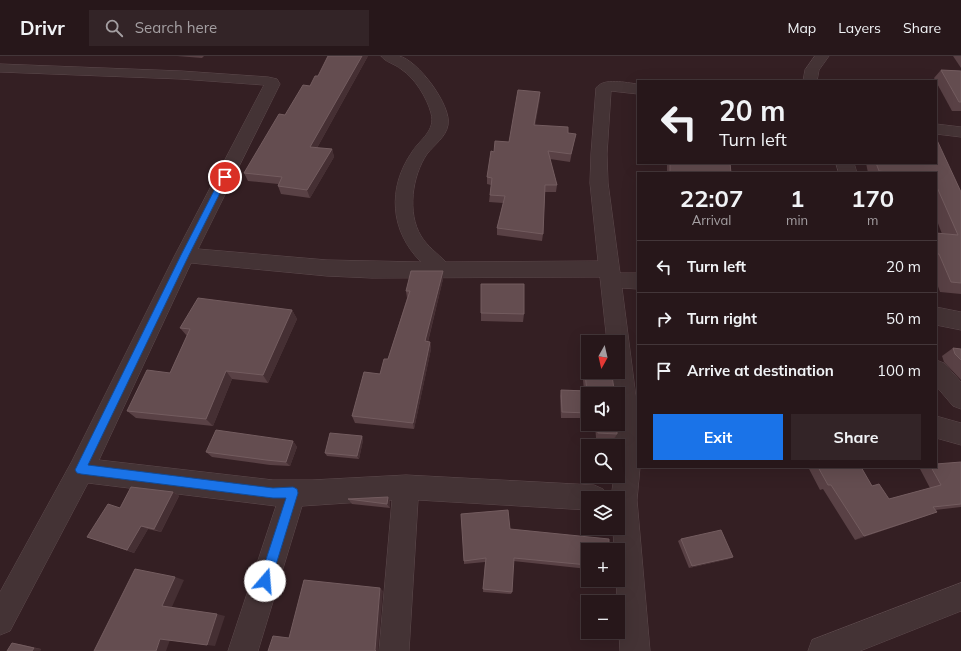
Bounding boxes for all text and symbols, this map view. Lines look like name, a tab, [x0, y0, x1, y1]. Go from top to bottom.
search box	[89, 10, 369, 46]
text: Drivr	[20, 16, 65, 40]
icon: search	[103, 17, 125, 39]
text: Search here	[135, 18, 217, 37]
text: Map	[787, 19, 816, 37]
text: Layers	[838, 19, 881, 37]
text: Share	[903, 19, 941, 37]
text: 20 m	[719, 93, 785, 128]
icon: left	[653, 96, 705, 148]
text: Turn left	[719, 128, 787, 151]
pin	[208, 160, 242, 194]
icon: arrive	[214, 166, 236, 188]
text: 22:07	[680, 183, 743, 213]
text: 1	[790, 183, 804, 213]
text: 170	[851, 183, 894, 213]
text: Arrival	[692, 212, 731, 228]
text: min	[786, 212, 808, 228]
text: m	[867, 212, 878, 228]
icon: left	[653, 256, 675, 278]
text: Turn left	[687, 257, 746, 276]
text: 20 m	[886, 257, 921, 276]
icon: right	[653, 308, 675, 330]
text: Turn right	[687, 309, 757, 328]
text: 50 m	[886, 309, 921, 328]
north arrow	[581, 335, 625, 379]
map controls	[581, 335, 625, 639]
icon: arrive	[653, 360, 675, 382]
text: Arrive at destination	[687, 361, 834, 380]
text: 100 m	[877, 361, 921, 380]
button: sound	[581, 387, 625, 431]
button: Exit	[653, 414, 783, 460]
button: Share	[791, 414, 921, 460]
button: search	[581, 439, 625, 483]
button: layers	[581, 491, 625, 535]
button: +	[581, 543, 625, 587]
position arrow	[244, 560, 286, 602]
button: −	[581, 595, 625, 639]

